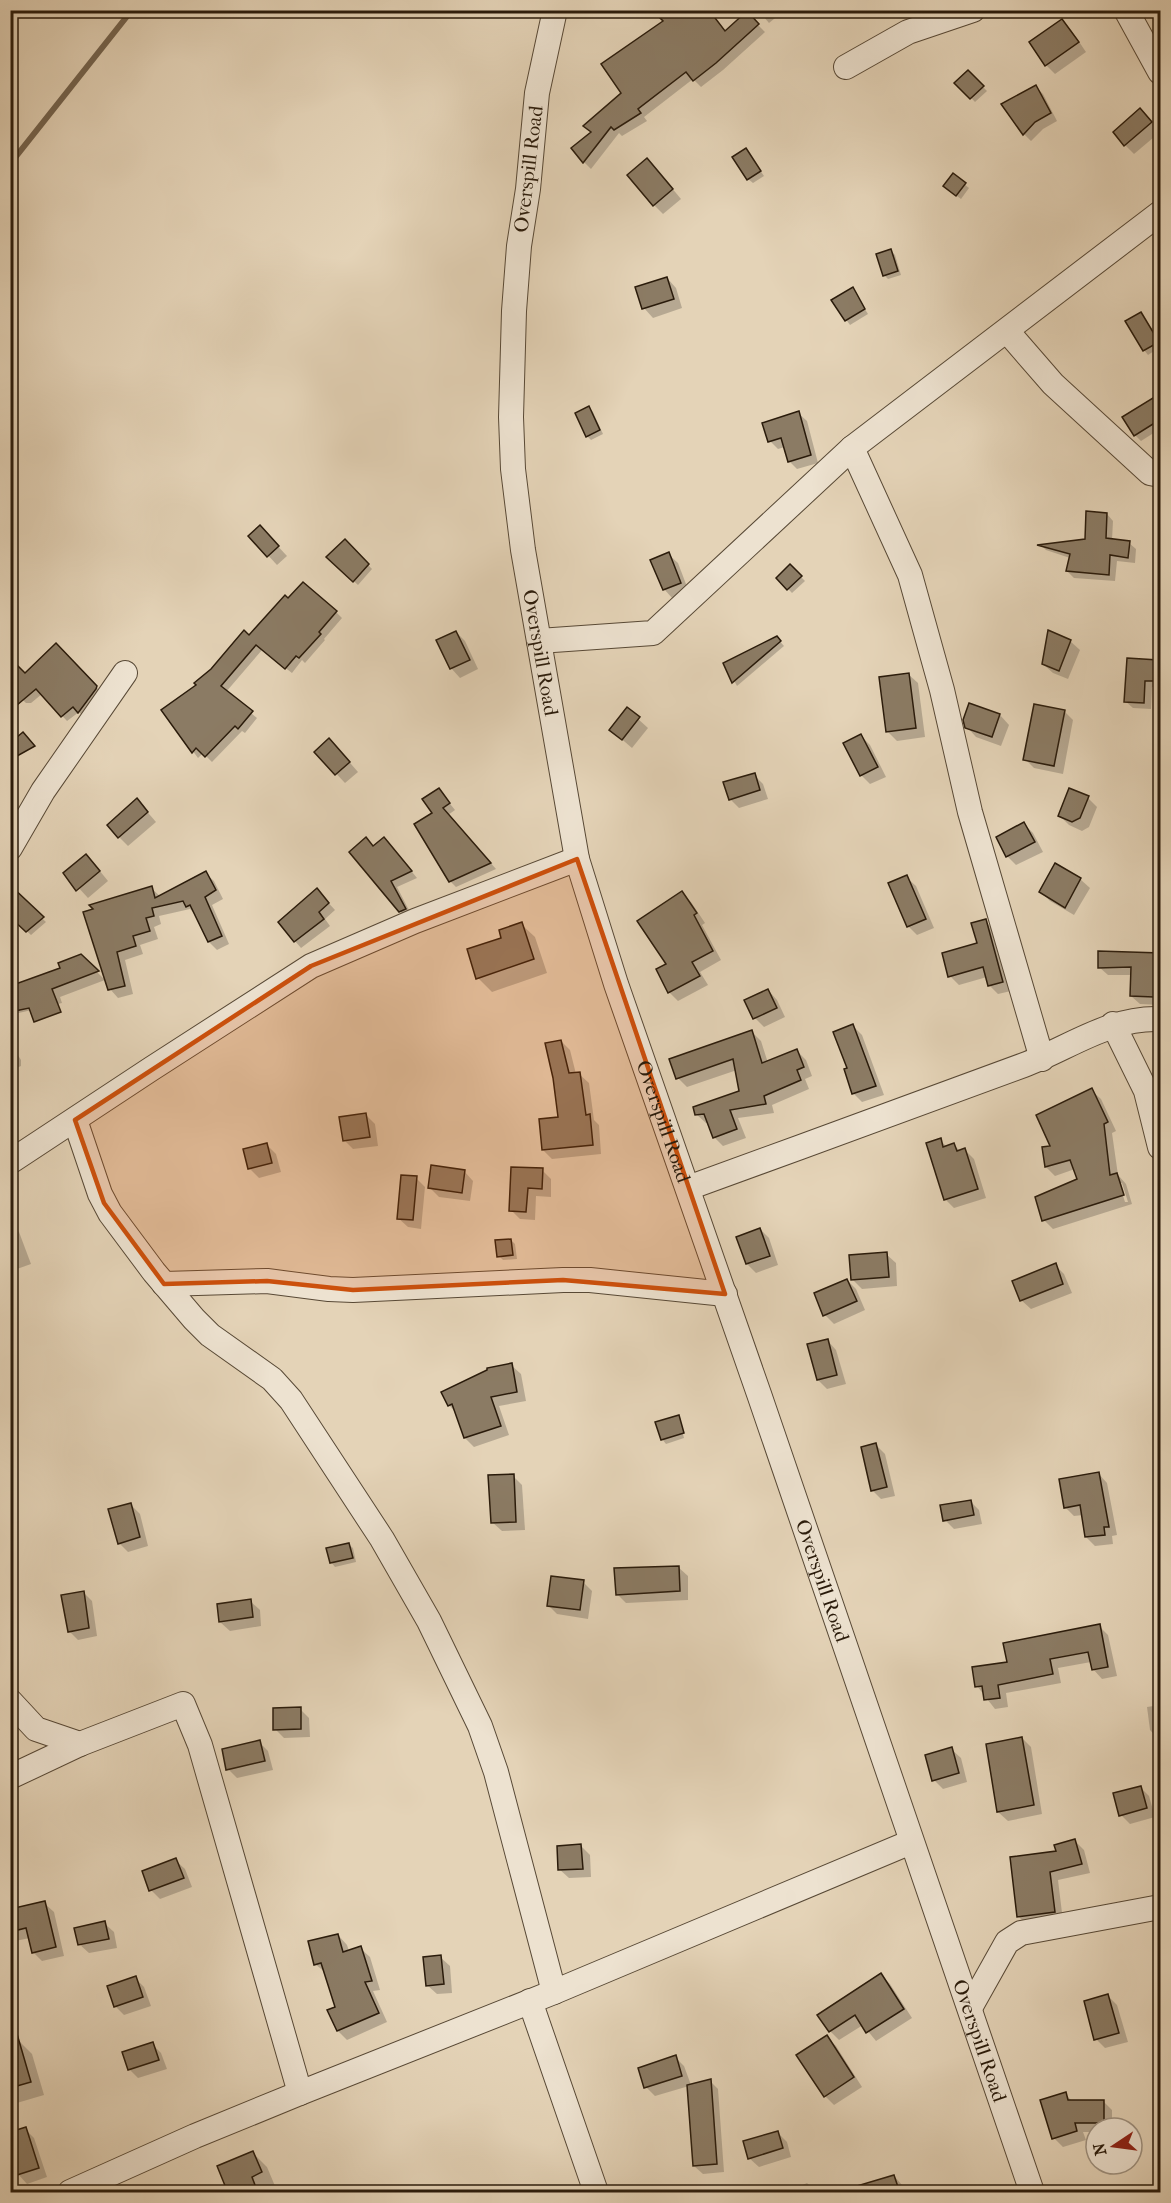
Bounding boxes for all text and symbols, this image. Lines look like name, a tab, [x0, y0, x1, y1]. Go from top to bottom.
street label: Overspill Road	[509, 103, 548, 234]
street label: Overspill Road	[518, 588, 563, 719]
street label: Overspill Road	[632, 1057, 696, 1187]
street label: Overspill Road	[791, 1517, 854, 1646]
street label: Overspill Road	[948, 1976, 1012, 2106]
north arrow	[1084, 2116, 1144, 2176]
text: N	[1089, 2140, 1110, 2157]

